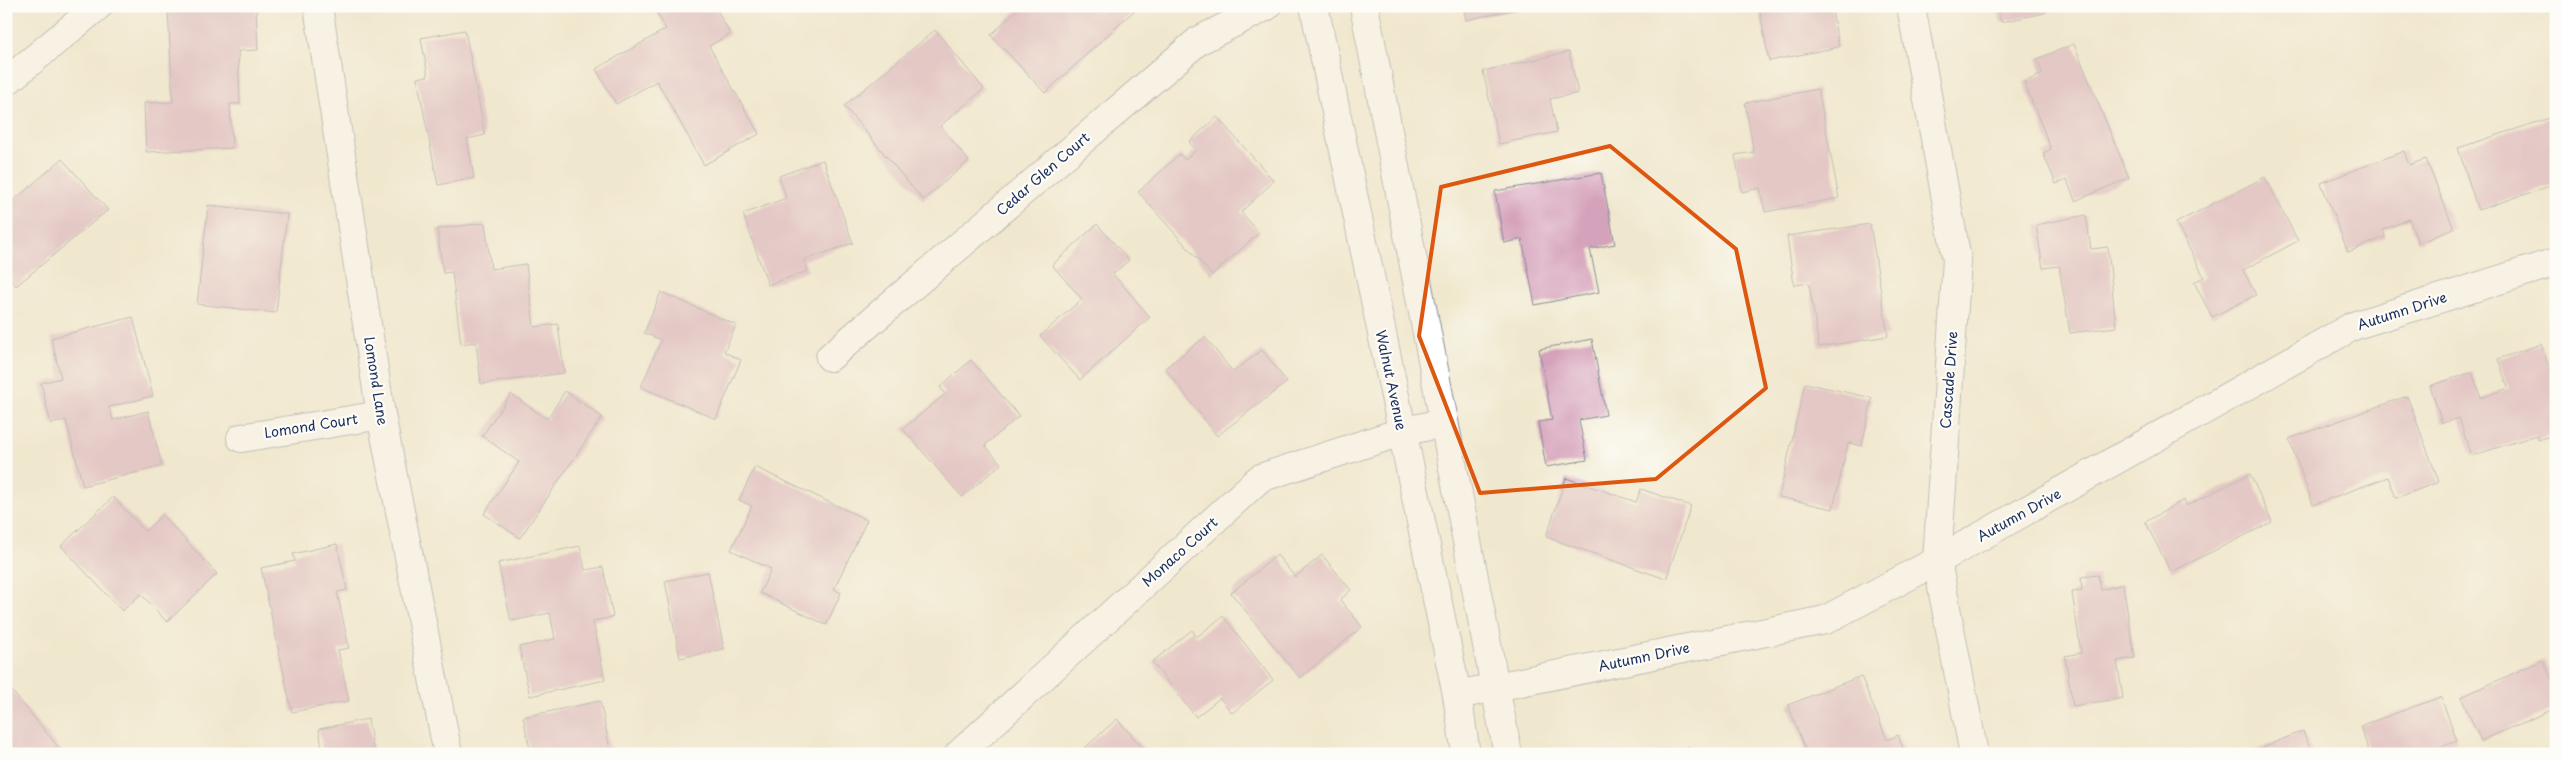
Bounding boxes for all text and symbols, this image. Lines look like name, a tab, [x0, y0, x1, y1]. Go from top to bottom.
street label: Cedar Glen Court	[991, 127, 1094, 220]
street label: Autumn Drive	[2354, 286, 2449, 335]
street label: Walnut Avenue	[1371, 328, 1412, 432]
street label: Cascade Drive	[1935, 330, 1962, 429]
street label: Lomond Lane	[359, 335, 394, 427]
street label: Lomond Court	[263, 408, 360, 443]
street label: Autumn Drive	[1973, 483, 2065, 546]
street label: Monaco Court	[1137, 512, 1222, 591]
street label: Autumn Drive	[1596, 637, 1692, 676]

